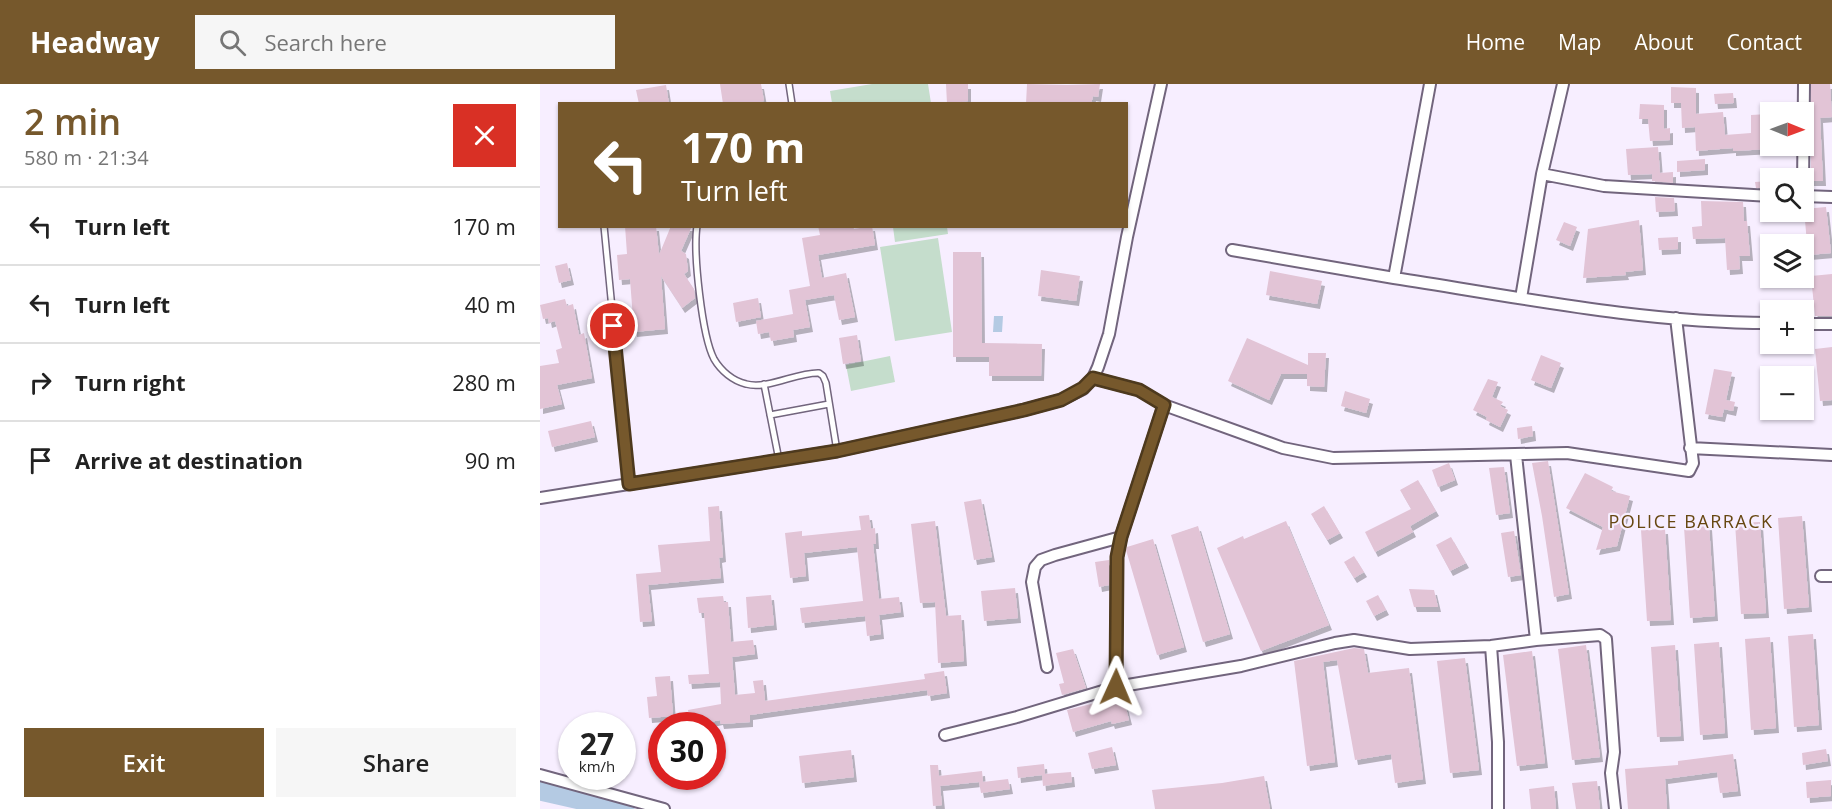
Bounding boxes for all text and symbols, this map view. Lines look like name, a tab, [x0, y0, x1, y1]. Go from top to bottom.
search box	[195, 15, 615, 69]
text: Headway	[30, 23, 159, 61]
icon: search	[216, 26, 249, 59]
text: Search here	[264, 27, 387, 57]
text: Home	[1466, 28, 1525, 56]
text: Map	[1558, 28, 1601, 56]
text: About	[1634, 28, 1694, 56]
text: Contact	[1727, 28, 1802, 56]
text: 2 min	[24, 97, 121, 146]
north arrow	[1760, 102, 1814, 156]
map controls	[1760, 102, 1814, 420]
button: close	[453, 104, 516, 167]
text: 170 m	[681, 118, 805, 175]
icon: left	[582, 126, 660, 204]
text: 580 m · 21:34	[24, 144, 149, 171]
button: search	[1760, 168, 1814, 222]
text: Turn left	[681, 172, 788, 209]
icon: left	[24, 210, 57, 243]
text: Turn left	[75, 211, 170, 241]
text: 170 m	[452, 211, 516, 241]
button: layers	[1760, 234, 1814, 288]
icon: left	[24, 288, 57, 321]
text: Turn left	[75, 289, 170, 319]
text: 40 m	[465, 289, 516, 319]
pin	[587, 300, 638, 351]
button: +	[1760, 300, 1814, 354]
icon: arrive	[596, 309, 629, 342]
icon: right	[24, 366, 57, 399]
button: −	[1760, 366, 1814, 420]
text: Turn right	[75, 367, 186, 397]
text: 280 m	[452, 367, 516, 397]
icon: arrive	[24, 444, 57, 477]
text: Arrive at destination	[75, 445, 303, 475]
text: 90 m	[465, 445, 516, 475]
district label: POLICE BARRACK	[1608, 509, 1774, 533]
position arrow	[1084, 655, 1148, 719]
speed limit sign: 30	[648, 712, 726, 790]
text: 27	[580, 723, 614, 764]
button: Exit	[24, 728, 264, 797]
button: Share	[276, 728, 516, 797]
text: km/h	[579, 756, 615, 776]

